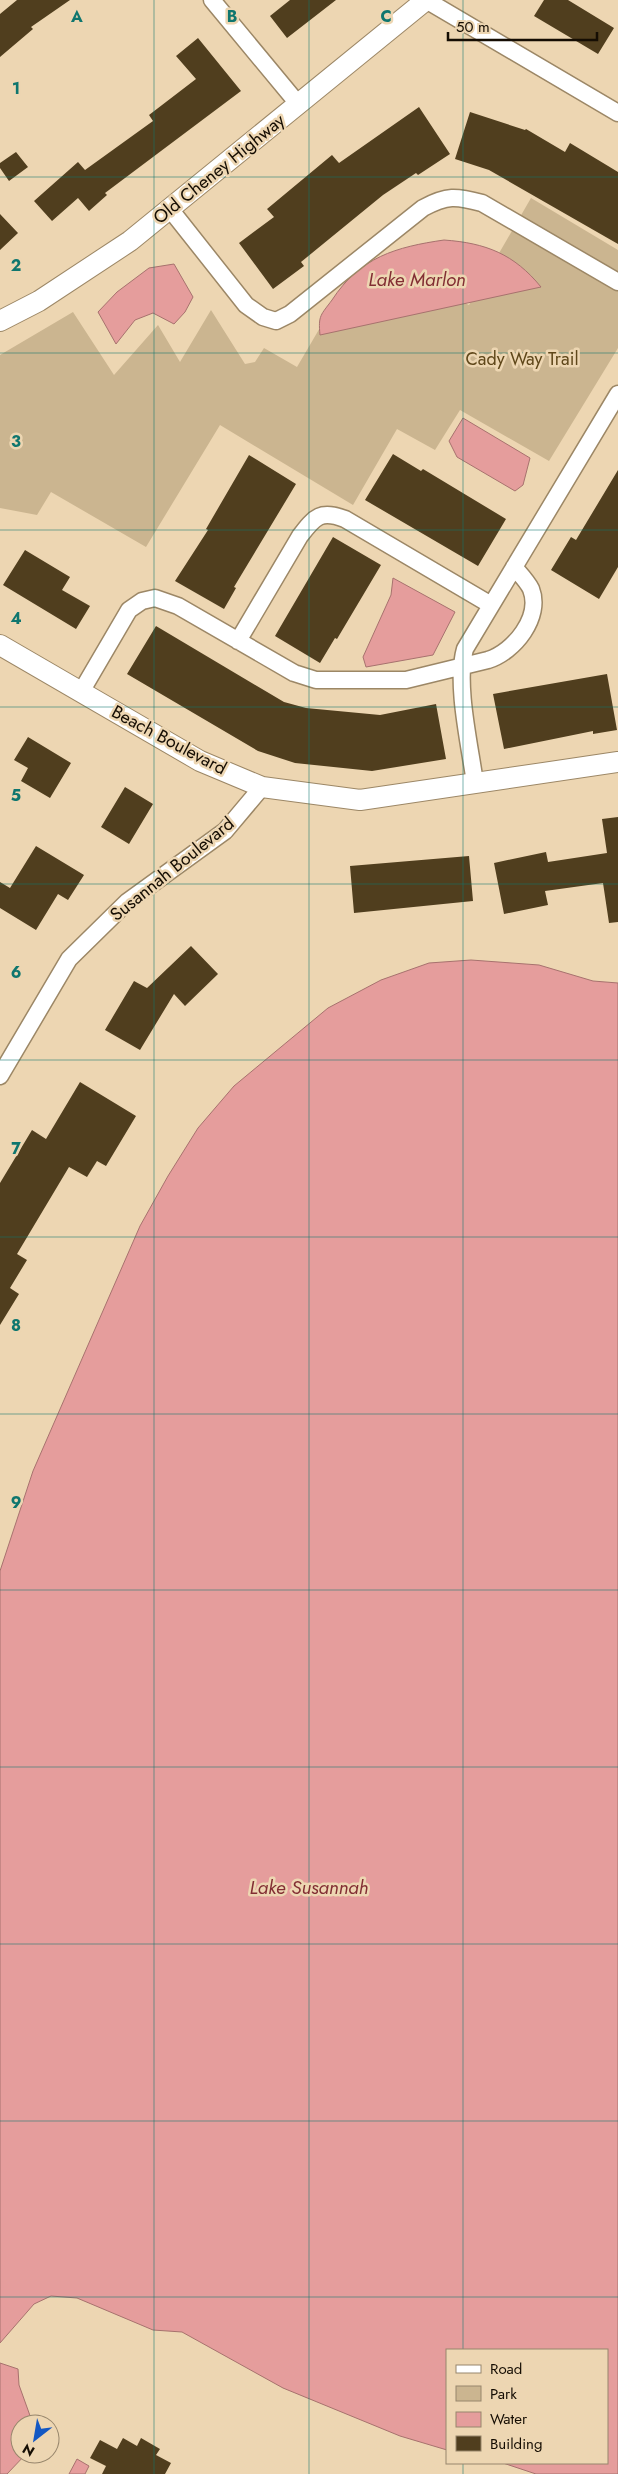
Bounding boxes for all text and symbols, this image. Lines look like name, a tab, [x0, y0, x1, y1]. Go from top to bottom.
text: A	[70, 5, 83, 28]
text: B	[227, 5, 237, 28]
text: C	[380, 5, 392, 28]
scale bar	[448, 10, 597, 42]
text: 50 m	[456, 16, 490, 38]
text: 1	[12, 77, 20, 100]
street label: Old Cheney Highway	[148, 108, 290, 230]
text: 2	[11, 254, 21, 277]
water label: Lake Marlon	[368, 266, 466, 293]
park label: Cady Way Trail	[465, 346, 579, 372]
text: 3	[11, 430, 21, 453]
text: 4	[10, 607, 22, 630]
street label: Beach Boulevard	[107, 699, 231, 781]
text: 5	[11, 784, 21, 807]
street label: Susannah Boulevard	[104, 811, 240, 927]
text: 6	[11, 961, 21, 984]
text: 7	[11, 1137, 21, 1160]
text: 8	[11, 1314, 21, 1337]
text: 9	[11, 1491, 21, 1514]
water label: Lake Susannah	[249, 1874, 369, 1901]
legend	[446, 2349, 608, 2464]
text: Road	[490, 2358, 522, 2380]
text: Park	[490, 2383, 517, 2405]
text: Water	[490, 2408, 528, 2430]
north arrow	[10, 2414, 60, 2464]
text: Building	[490, 2433, 542, 2455]
text: N	[18, 2439, 38, 2462]

